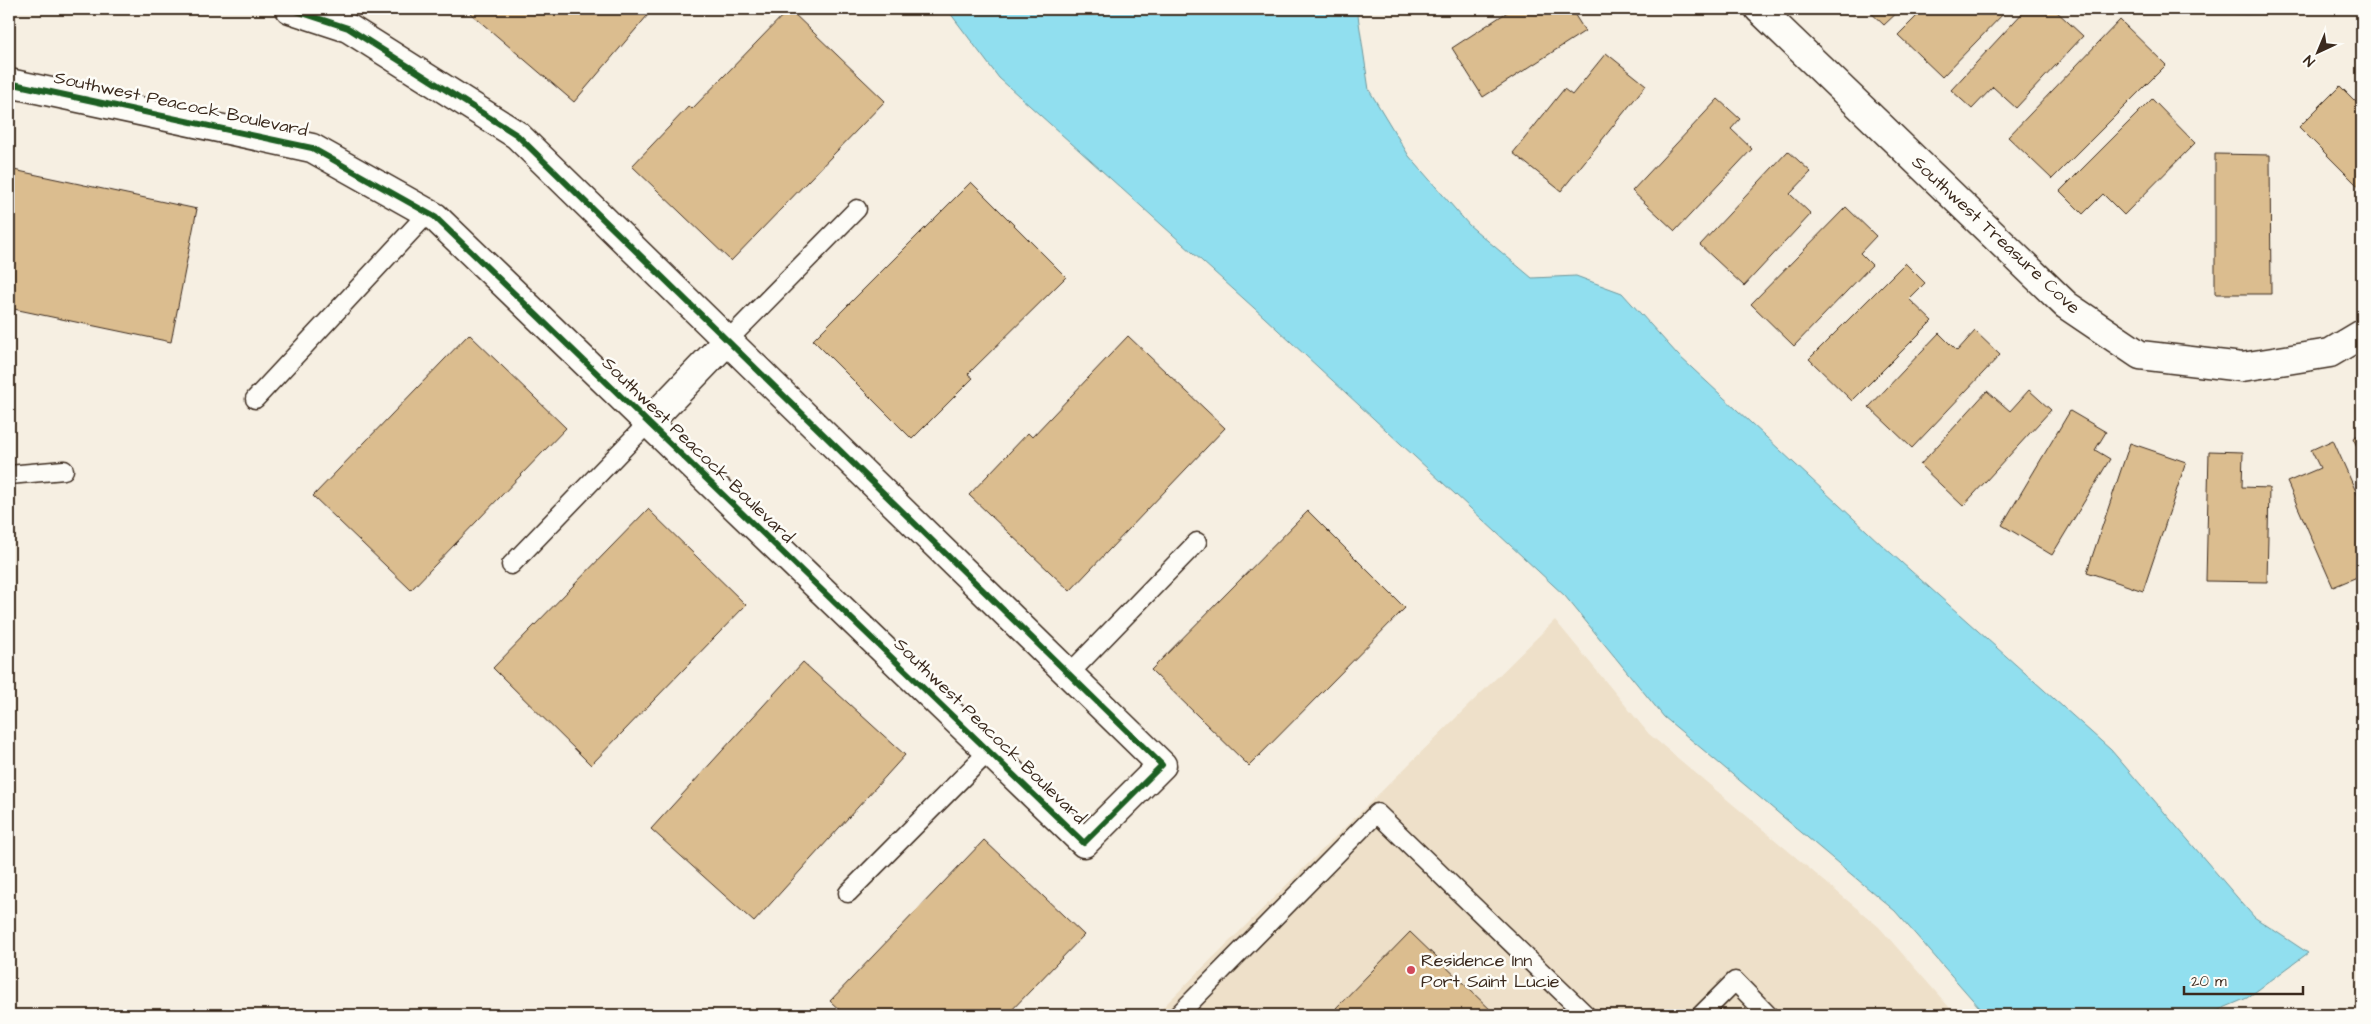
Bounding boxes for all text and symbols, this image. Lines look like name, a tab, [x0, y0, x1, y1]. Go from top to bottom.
north arrow	[2294, 28, 2344, 78]
text: N	[2299, 50, 2320, 71]
street label: Southwest Peacock Boulevard	[52, 65, 310, 143]
street label: Southwest Treasure Cove	[1906, 150, 2086, 320]
street label: Southwest Peacock Boulevard	[596, 351, 800, 549]
street label: Southwest Peacock Boulevard	[888, 632, 1092, 830]
place label: Residence Inn Port Saint Lucie	[1421, 948, 1560, 994]
marker: Residence Inn Port Saint Lucie	[1405, 964, 1417, 976]
scale bar	[2184, 964, 2302, 996]
text: 20 m	[2191, 971, 2227, 992]

